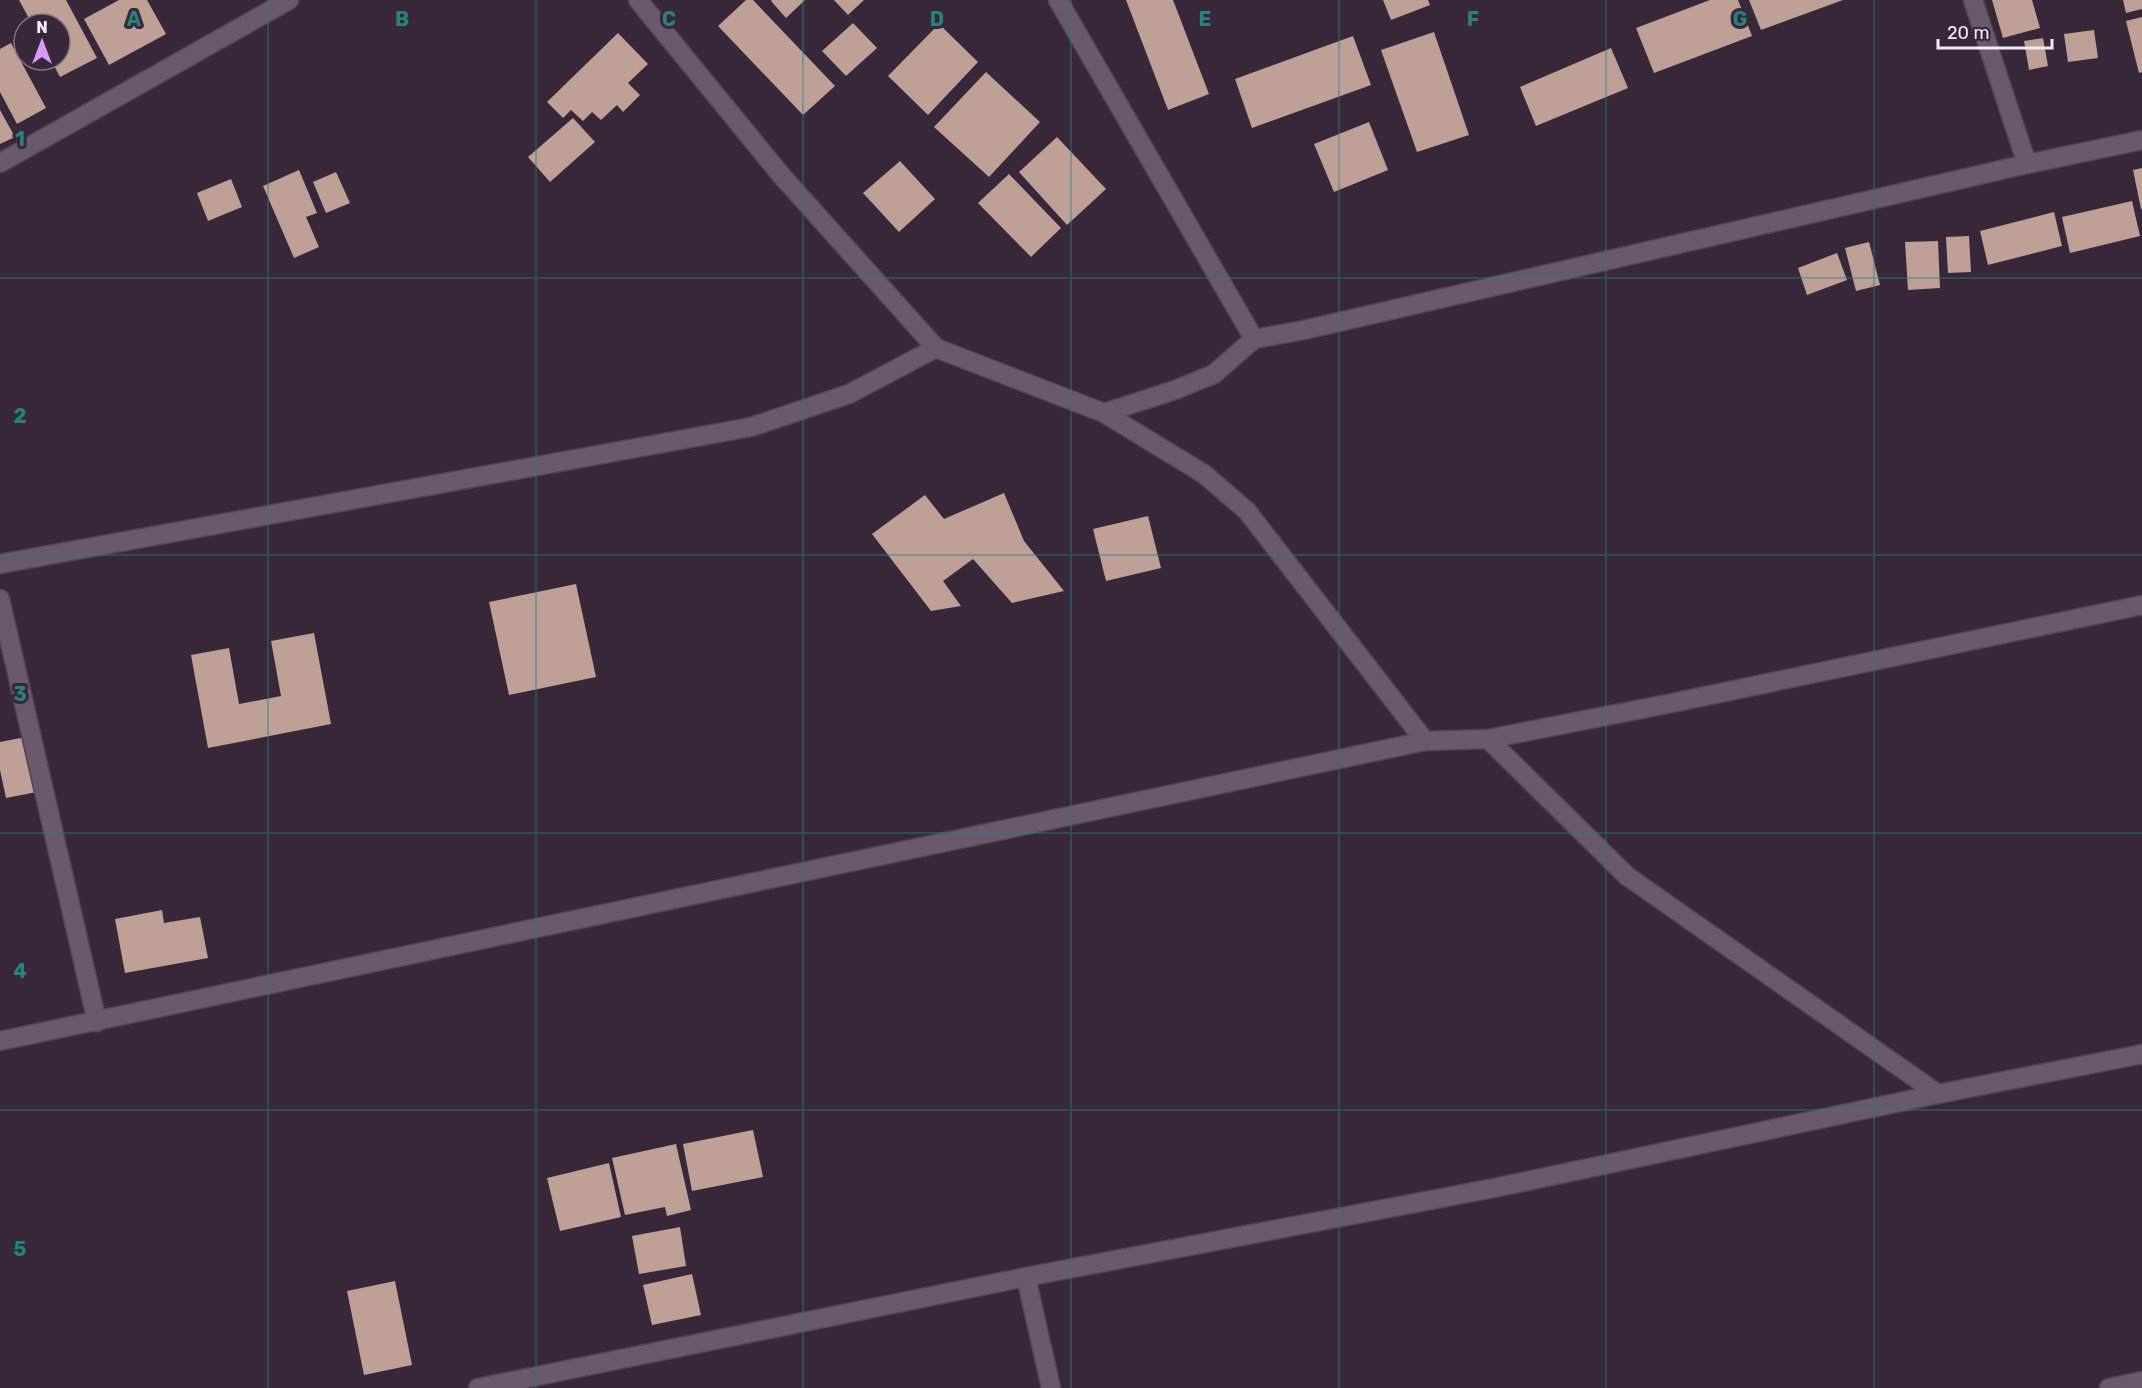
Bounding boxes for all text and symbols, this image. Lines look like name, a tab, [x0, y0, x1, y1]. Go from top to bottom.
text: A	[127, 7, 142, 31]
text: B	[395, 7, 409, 31]
text: C	[662, 7, 676, 31]
text: D	[930, 7, 944, 31]
text: E	[1199, 7, 1211, 31]
text: F	[1467, 7, 1479, 31]
text: G	[1733, 7, 1747, 31]
north arrow	[12, 12, 72, 72]
scale bar	[1938, 12, 2052, 50]
text: N	[36, 18, 48, 37]
text: 20 m	[1947, 22, 1989, 44]
text: 1	[15, 127, 25, 151]
text: 2	[14, 404, 27, 428]
text: 3	[13, 682, 27, 706]
text: 4	[13, 959, 27, 983]
text: 5	[14, 1237, 27, 1261]

